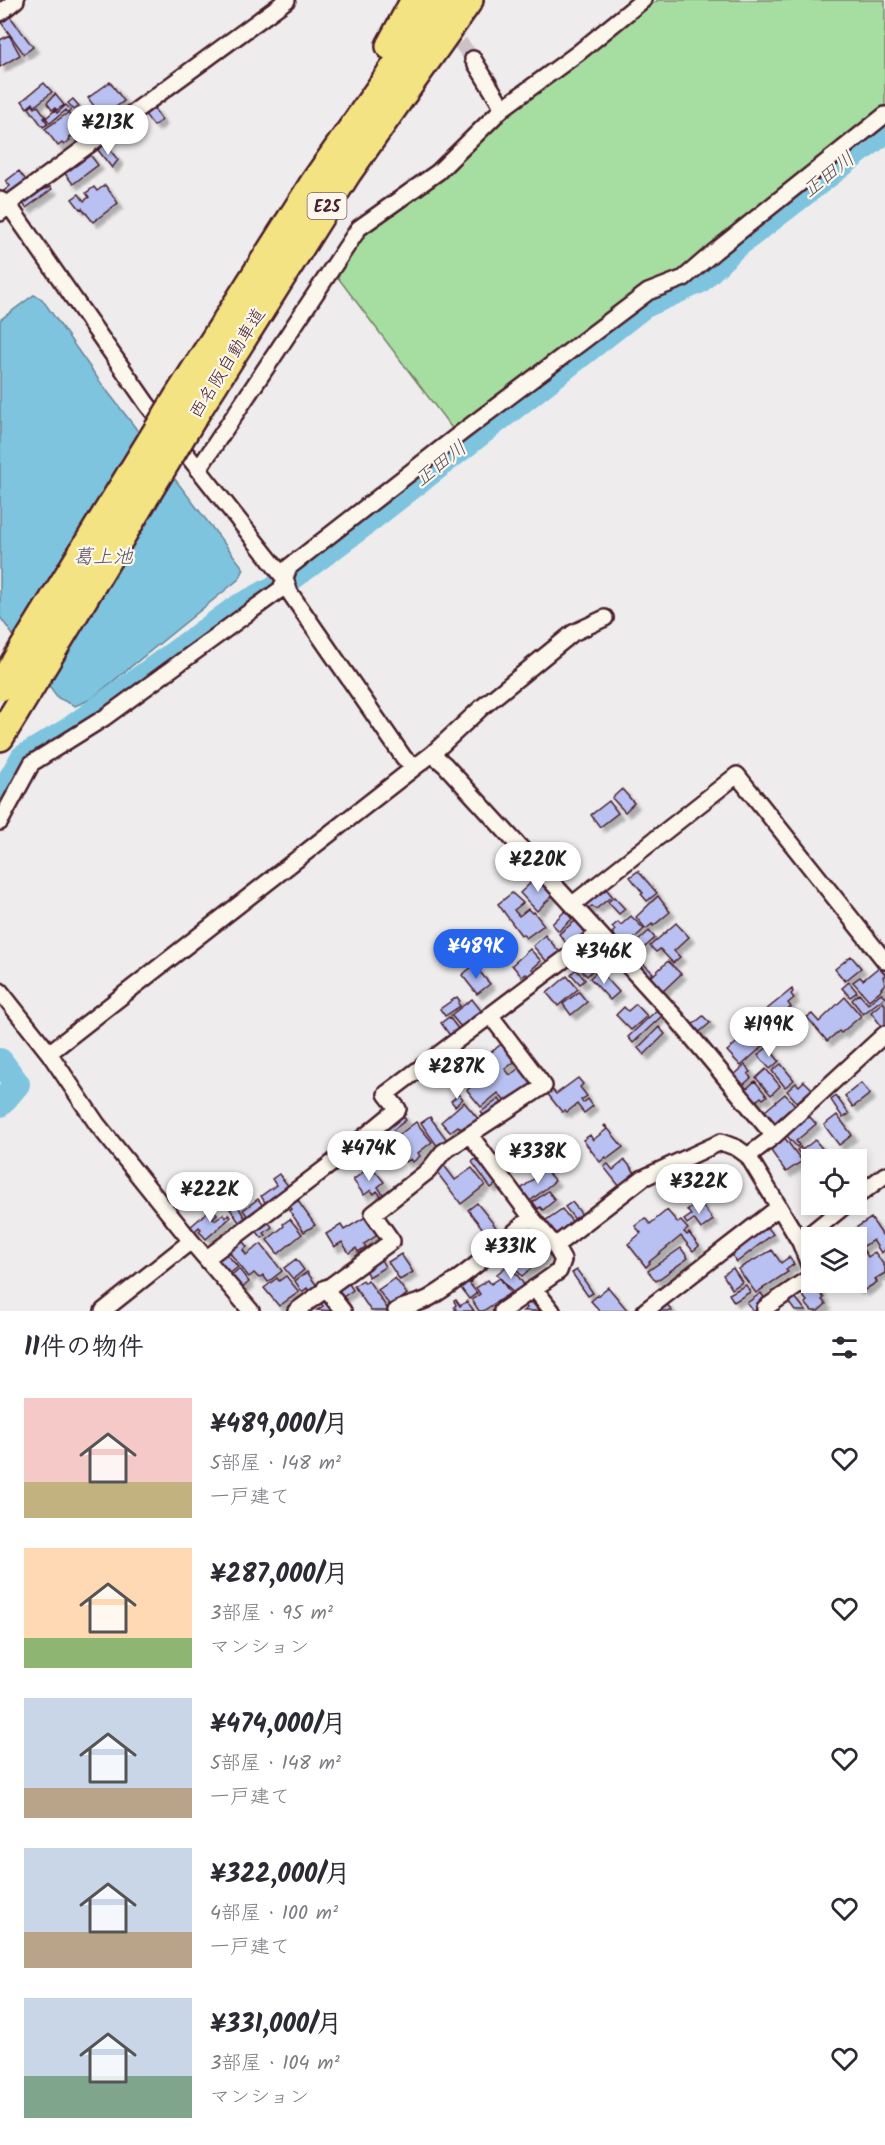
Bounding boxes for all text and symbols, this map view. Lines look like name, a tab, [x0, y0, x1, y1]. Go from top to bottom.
pin: ¥213K	[66, 105, 150, 156]
text: ¥213K	[82, 108, 134, 140]
water label: 正田川	[796, 144, 863, 207]
road number: E25	[308, 193, 346, 219]
street label: 西名阪自動車道	[183, 303, 274, 425]
water label: 正田川	[408, 433, 475, 496]
water label: 葛上池	[73, 542, 134, 574]
pin: ¥220K	[496, 842, 580, 893]
text: ¥220K	[509, 845, 567, 877]
pin: ¥489K	[434, 929, 518, 980]
text: ¥489K	[447, 932, 505, 964]
pin: ¥346K	[562, 934, 646, 985]
text: ¥346K	[575, 937, 633, 969]
pin: ¥199K	[727, 1007, 811, 1058]
text: ¥199K	[744, 1010, 794, 1042]
pin: ¥287K	[415, 1049, 499, 1100]
text: ¥287K	[428, 1052, 486, 1084]
pin: ¥474K	[327, 1131, 411, 1182]
text: ¥474K	[341, 1134, 397, 1166]
pin: ¥338K	[496, 1134, 580, 1185]
text: ¥338K	[509, 1137, 567, 1169]
map controls	[801, 1149, 867, 1293]
button: locate	[801, 1149, 867, 1215]
pin: ¥322K	[657, 1164, 741, 1215]
text: ¥322K	[670, 1167, 728, 1199]
pin: ¥222K	[168, 1172, 252, 1223]
text: ¥222K	[180, 1175, 240, 1207]
button: layers	[801, 1227, 867, 1293]
pin: ¥331K	[469, 1229, 553, 1280]
text: ¥331K	[485, 1232, 537, 1264]
text: 11件の物件	[24, 1327, 144, 1369]
icon: filters	[828, 1331, 861, 1364]
text: ¥489,000/月	[210, 1404, 349, 1446]
icon: home	[72, 1422, 144, 1494]
icon: heart	[828, 1442, 861, 1475]
text: 5部屋 · 148 m²	[210, 1448, 341, 1480]
text: 一戸建て	[210, 1482, 290, 1514]
text: ¥287,000/月	[210, 1554, 349, 1596]
icon: home	[72, 1572, 144, 1644]
icon: heart	[828, 1592, 861, 1625]
text: 3部屋 · 95 m²	[210, 1598, 333, 1630]
text: マンション	[210, 1632, 309, 1664]
text: ¥474,000/月	[210, 1704, 347, 1746]
icon: home	[72, 1722, 144, 1794]
icon: heart	[828, 1742, 861, 1775]
text: 5部屋 · 148 m²	[210, 1748, 341, 1780]
text: 一戸建て	[210, 1782, 290, 1814]
text: ¥322,000/月	[210, 1854, 351, 1896]
icon: home	[72, 1872, 144, 1944]
icon: heart	[828, 1892, 861, 1925]
text: 4部屋 · 100 m²	[210, 1898, 338, 1930]
text: 一戸建て	[210, 1932, 290, 1964]
text: ¥331,000/月	[210, 2004, 342, 2046]
icon: home	[72, 2022, 144, 2094]
icon: heart	[828, 2042, 861, 2075]
text: 3部屋 · 104 m²	[210, 2048, 340, 2080]
text: マンション	[210, 2082, 309, 2114]

